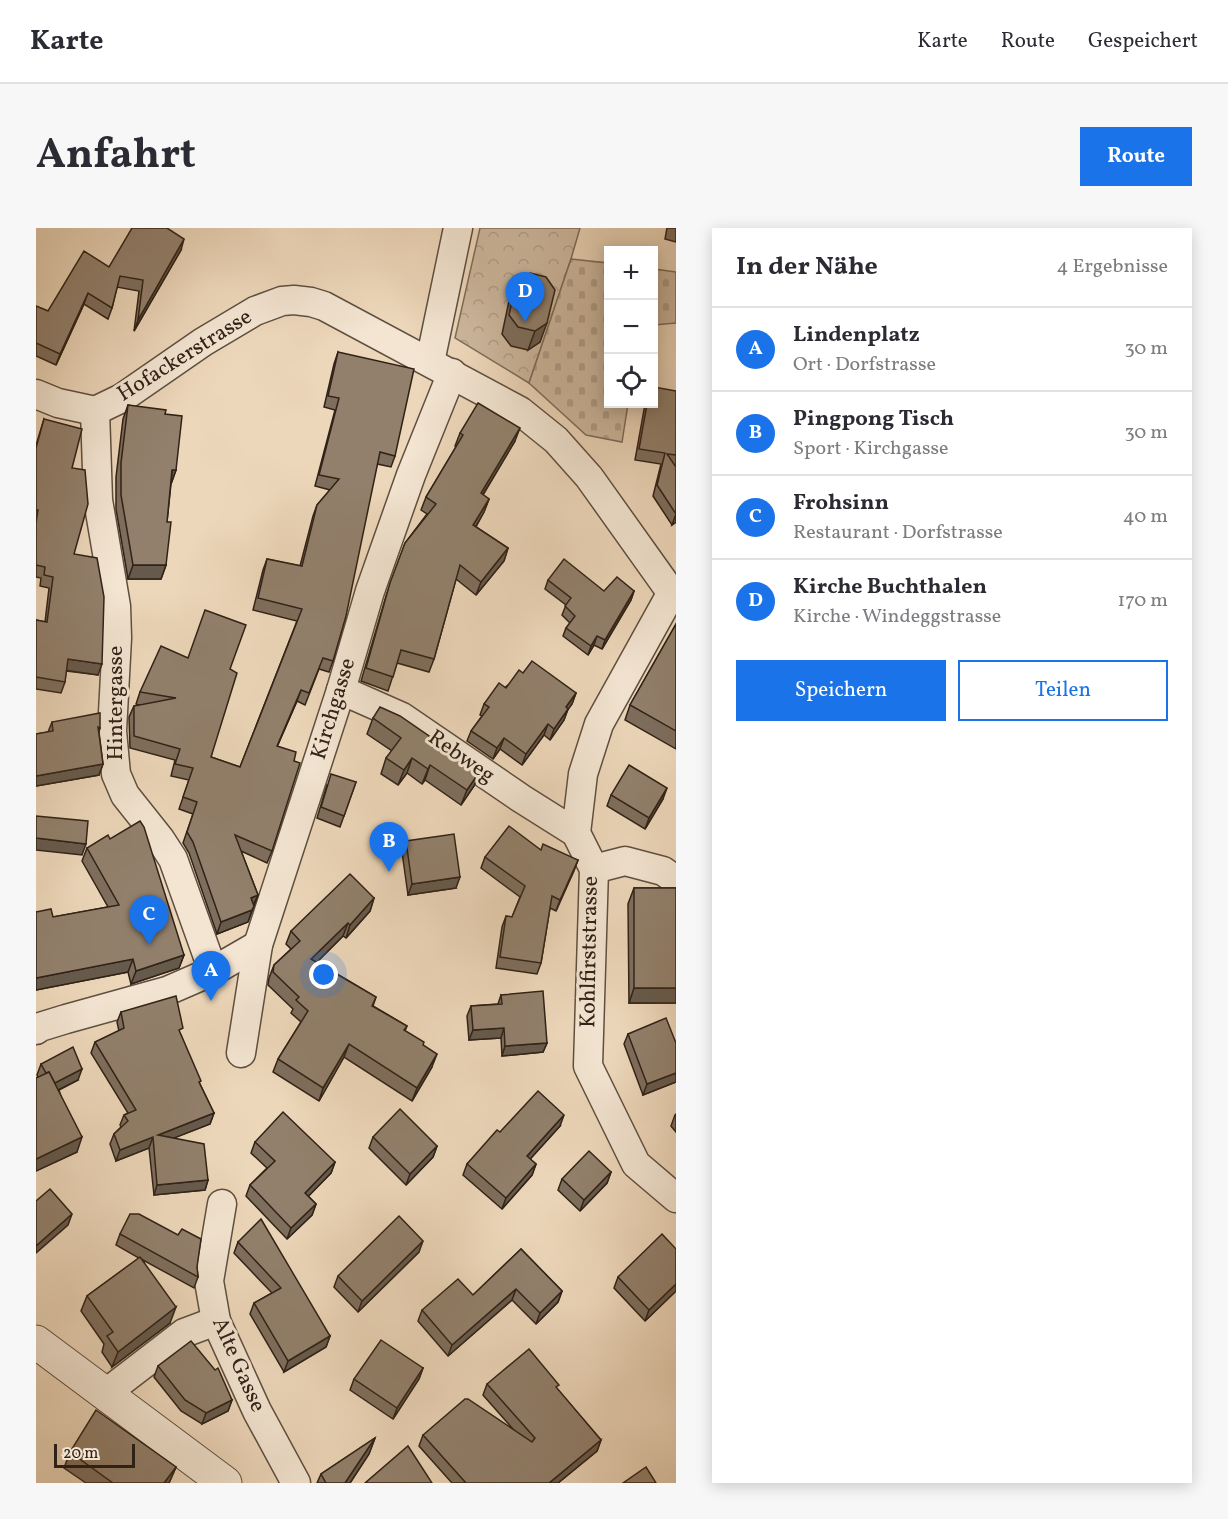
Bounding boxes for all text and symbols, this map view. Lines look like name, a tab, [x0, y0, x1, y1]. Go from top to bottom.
text: Karte	[30, 22, 104, 61]
text: Karte	[917, 27, 968, 56]
text: Route	[1001, 27, 1055, 56]
text: Gespeichert	[1088, 27, 1198, 56]
text: Anfahrt	[36, 127, 196, 186]
button: Route	[1080, 127, 1192, 186]
map controls	[604, 246, 658, 408]
button: +	[604, 246, 658, 300]
text: In der Nähe	[736, 249, 878, 285]
text: 4 Ergebnisse	[1056, 253, 1168, 281]
pin: D	[506, 272, 544, 322]
button: −	[604, 300, 658, 354]
street label: Hofackerstrasse	[112, 302, 258, 410]
text: Lindenplatz	[793, 320, 920, 351]
text: A	[748, 335, 763, 363]
text: 30 m	[1124, 335, 1168, 363]
text: Ort · Dorfstrasse	[793, 351, 936, 379]
button: locate	[604, 354, 658, 408]
text: Pingpong Tisch	[793, 404, 954, 435]
text: B	[749, 419, 762, 447]
text: 30 m	[1124, 419, 1168, 447]
text: Sport · Kirchgasse	[793, 435, 949, 463]
text: Frohsinn	[793, 488, 889, 519]
text: C	[749, 503, 762, 531]
text: 40 m	[1123, 503, 1168, 531]
text: Restaurant · Dorfstrasse	[793, 519, 1003, 547]
text: Kirche Buchthalen	[793, 572, 987, 603]
text: D	[748, 587, 763, 615]
text: 170 m	[1118, 587, 1168, 615]
text: Kirche · Windeggstrasse	[793, 603, 1001, 631]
street label: Hintergasse	[101, 646, 132, 760]
street label: Kirchgasse	[304, 654, 364, 764]
button: Speichern	[736, 660, 946, 721]
button: Teilen	[958, 660, 1168, 721]
street label: Rebweg	[421, 723, 501, 791]
pin: B	[370, 822, 408, 872]
street label: Kohlfirststrasse	[573, 876, 607, 1028]
pin: C	[130, 896, 168, 945]
pin: A	[192, 952, 231, 1001]
your location	[309, 960, 338, 989]
street label: Alte Gasse	[203, 1313, 273, 1417]
scale bar	[54, 1441, 135, 1468]
text: 20 m	[63, 1443, 98, 1465]

